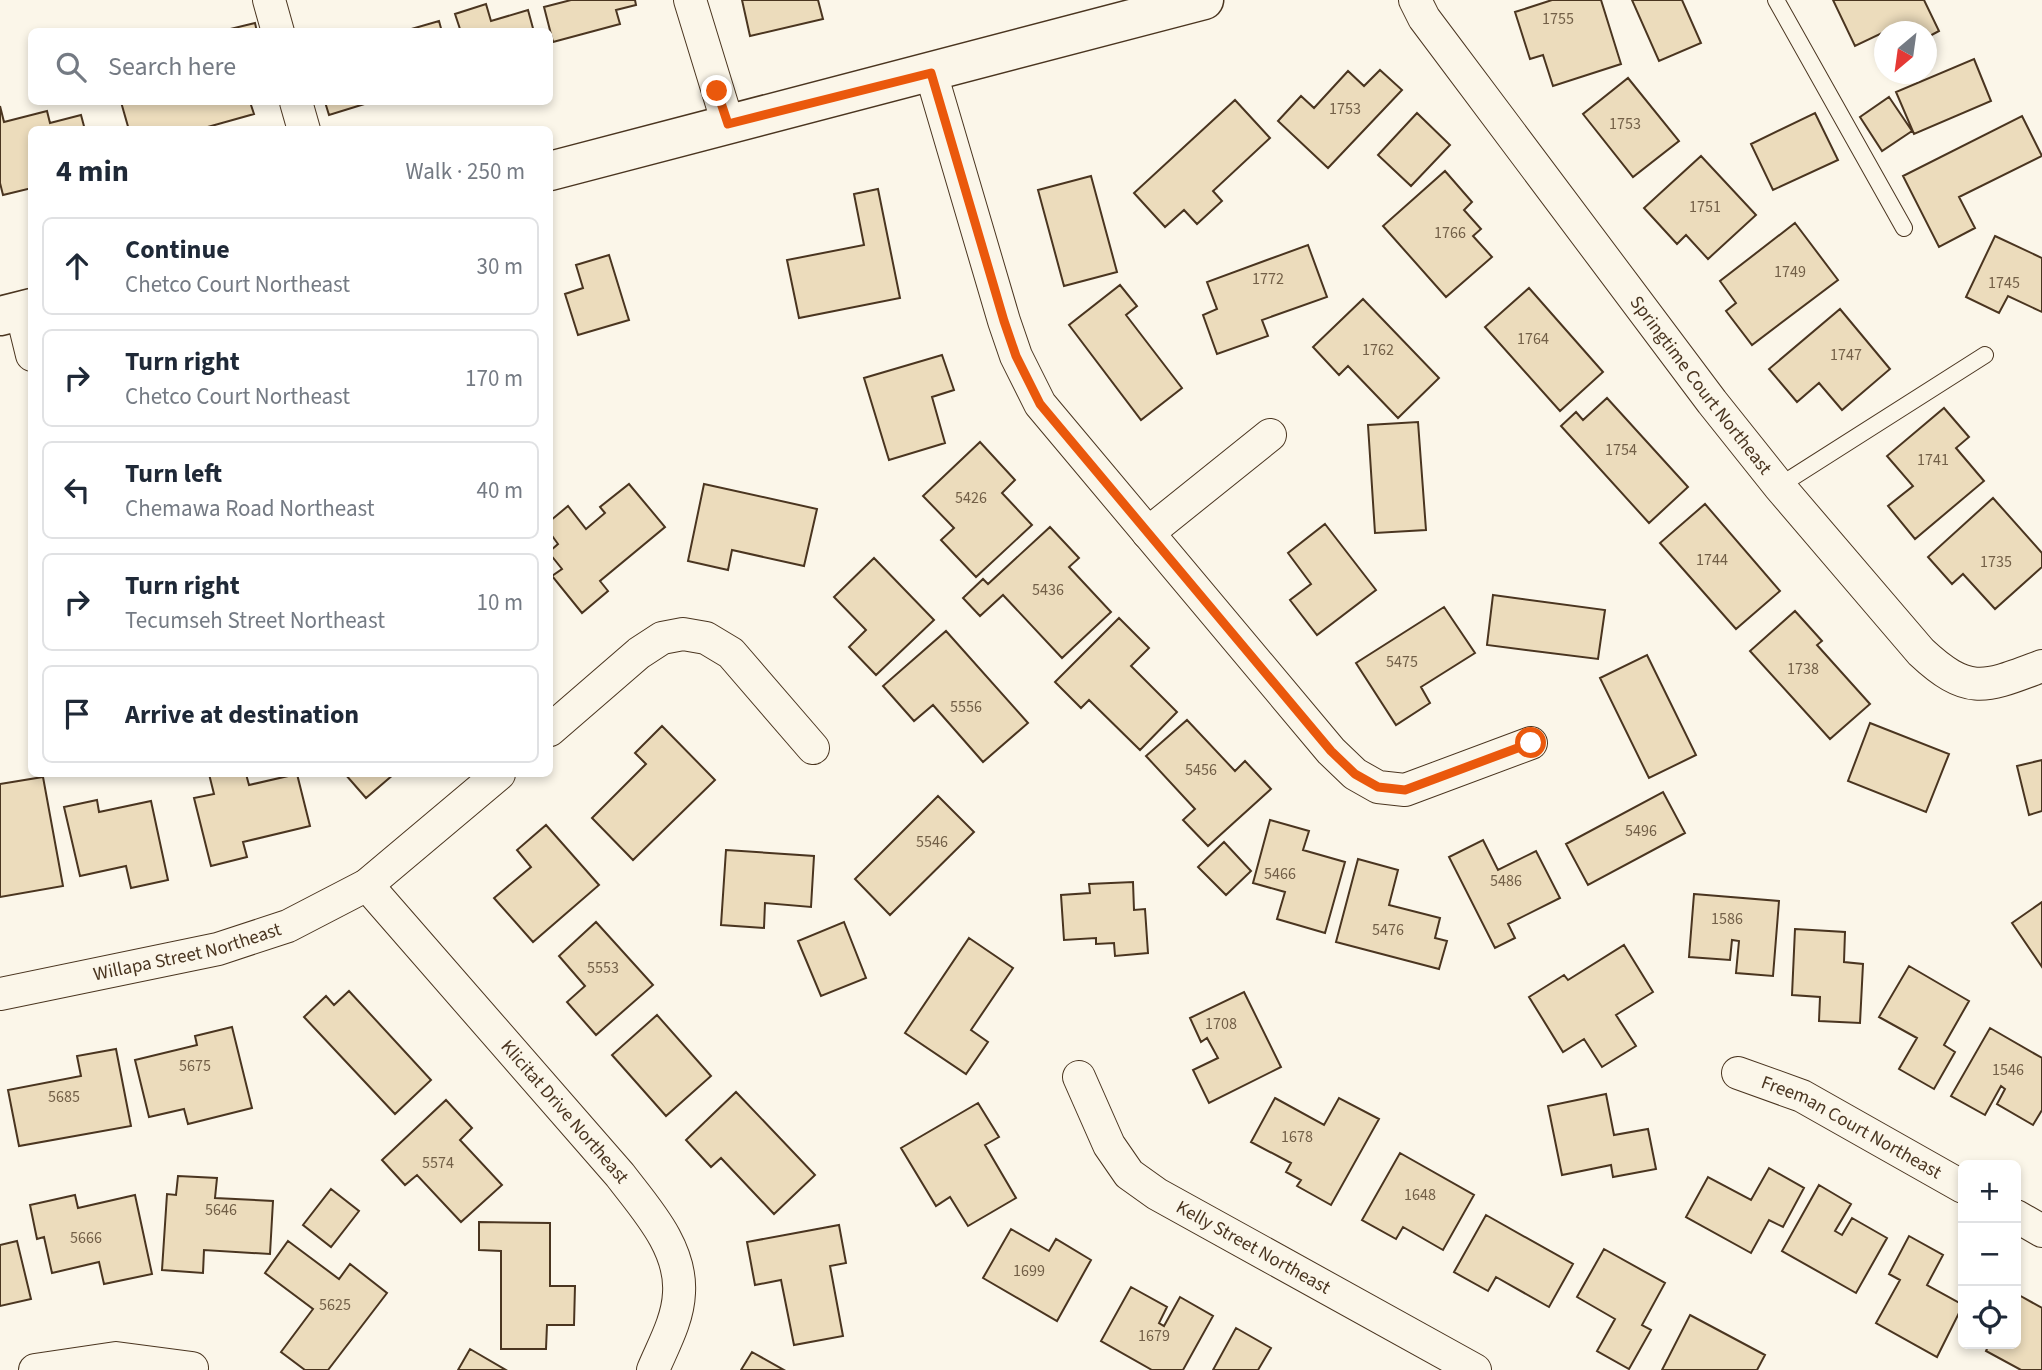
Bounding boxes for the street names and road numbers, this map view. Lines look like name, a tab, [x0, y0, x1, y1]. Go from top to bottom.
street label: Springtime Court Northeast	[1623, 290, 1779, 481]
street label: Willapa Street Northeast	[91, 915, 285, 988]
street label: Klicitat Drive Northeast	[494, 1034, 636, 1190]
street label: Freeman Court Northeast	[1757, 1069, 1947, 1186]
street label: Kelly Street Northeast	[1171, 1194, 1336, 1301]

